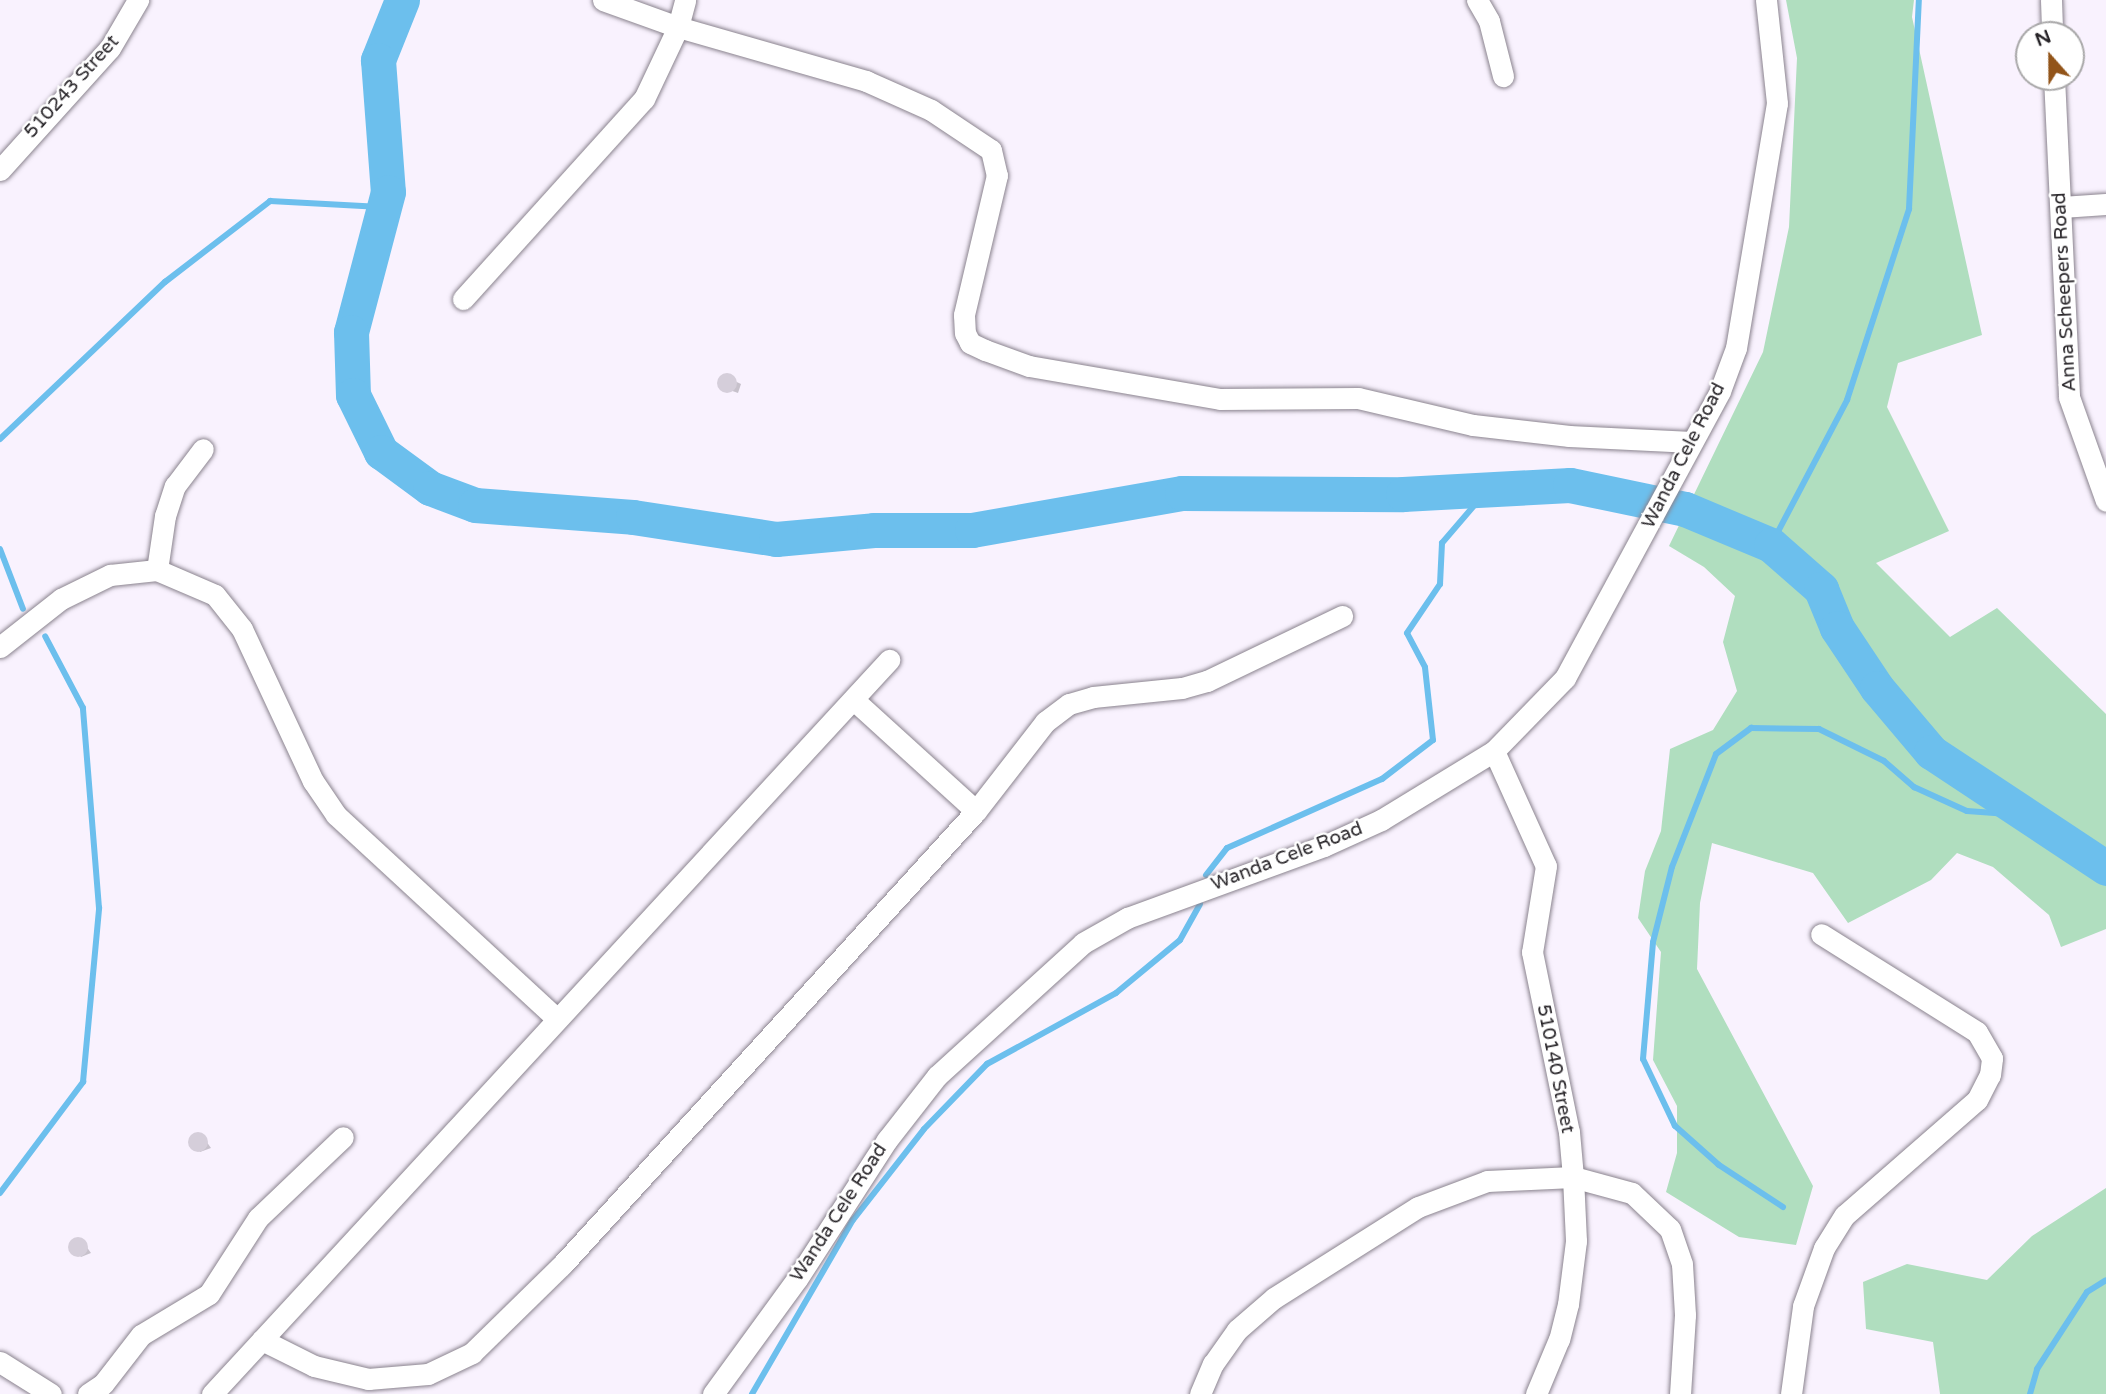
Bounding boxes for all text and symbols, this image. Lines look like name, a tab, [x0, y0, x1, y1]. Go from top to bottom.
north arrow	[2015, 21, 2085, 91]
text: N	[2032, 25, 2054, 51]
street label: 510243 Street	[20, 31, 124, 143]
street label: Anna Scheepers Road	[2048, 192, 2082, 392]
street label: Wanda Cele Road	[1637, 379, 1731, 533]
street label: Wanda Cele Road	[1208, 818, 1366, 896]
street label: 510140 Street	[1531, 1003, 1579, 1135]
street label: Wanda Cele Road	[786, 1140, 892, 1286]

